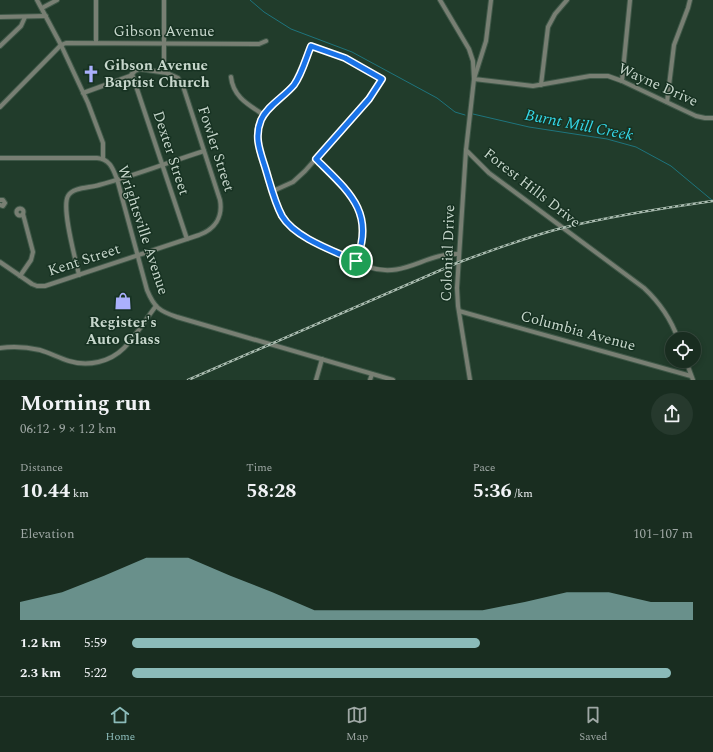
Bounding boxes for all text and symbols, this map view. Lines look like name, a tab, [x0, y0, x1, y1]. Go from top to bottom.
street label: Gibson Avenue	[113, 20, 215, 43]
place label: Gibson Avenue Baptist Church	[104, 54, 210, 94]
street label: Wayne Drive	[614, 57, 702, 113]
church icon: Gibson Avenue Baptist Church	[81, 64, 101, 84]
street label: Fowler Street	[191, 103, 241, 195]
water label: Burnt Mill Creek	[523, 103, 636, 147]
street label: Dexter Street	[146, 108, 196, 198]
street label: Forest Hills Drive	[478, 143, 586, 233]
street label: Wrightsville Avenue	[111, 162, 175, 298]
street label: Colonial Drive	[435, 204, 461, 302]
street label: Kent Street	[45, 237, 123, 283]
pin	[339, 244, 373, 278]
icon: arrive	[345, 250, 367, 272]
shop icon: Register's Auto Glass	[113, 291, 133, 311]
street label: Columbia Avenue	[518, 305, 638, 357]
place label: Register's Auto Glass	[86, 311, 160, 351]
map controls	[665, 332, 701, 368]
button: locate	[665, 332, 701, 368]
text: Morning run	[20, 387, 151, 420]
button: share	[651, 393, 693, 435]
text: 06:12 · 9 × 1.2 km	[20, 419, 116, 439]
text: Distance	[20, 459, 63, 476]
text: Time	[246, 459, 272, 476]
text: Pace	[473, 459, 495, 476]
text: 10.44	[20, 476, 70, 506]
text: 58:28	[246, 476, 297, 506]
text: 5:36	[473, 476, 512, 506]
text: km	[70, 485, 89, 502]
text: /km	[512, 485, 533, 502]
text: Elevation	[20, 524, 74, 544]
text: 101–107 m	[633, 524, 693, 544]
text: 1.2 km	[20, 633, 61, 653]
text: 5:59	[84, 633, 107, 653]
text: 2.3 km	[20, 663, 61, 683]
text: 5:22	[84, 663, 107, 683]
tab: Home	[105, 704, 135, 745]
tab: Map	[346, 704, 368, 745]
tab: Saved	[579, 704, 607, 745]

